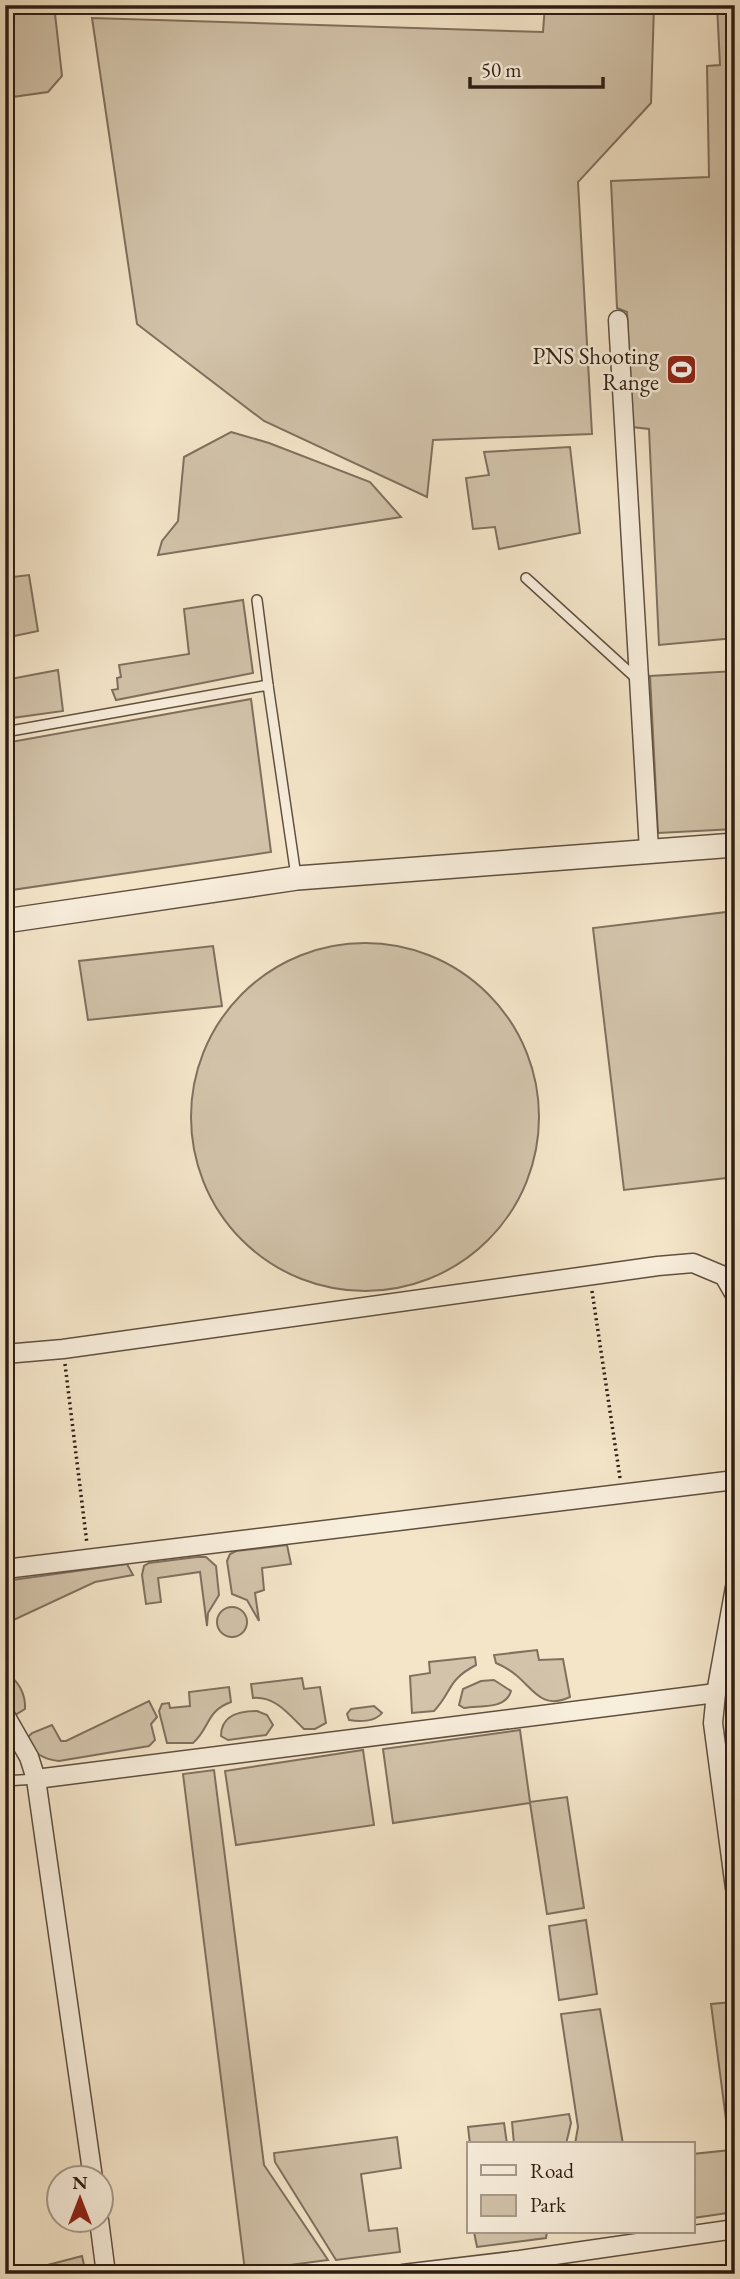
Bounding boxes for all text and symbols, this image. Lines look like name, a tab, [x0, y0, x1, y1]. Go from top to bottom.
scale bar	[470, 46, 604, 90]
text: 50 m	[481, 56, 522, 83]
place label: PNS Shooting Range	[532, 341, 660, 397]
sports icon: PNS Shooting Range	[665, 352, 699, 386]
legend	[467, 2142, 694, 2234]
text: Road	[530, 2157, 574, 2184]
north arrow	[46, 2164, 116, 2234]
text: N	[72, 2170, 88, 2195]
text: Park	[530, 2191, 567, 2218]

